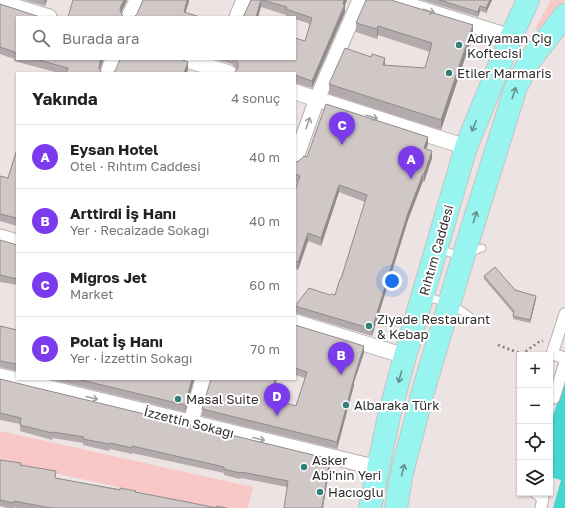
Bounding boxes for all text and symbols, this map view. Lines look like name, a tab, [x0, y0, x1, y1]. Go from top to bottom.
one-way arrow	[423, 8, 435, 16]
search box	[16, 16, 296, 60]
icon: search	[30, 27, 52, 49]
text: Burada ara	[62, 29, 139, 47]
place label: Adıyaman Çiğ Koftecisi	[467, 30, 552, 61]
marker: Adıyaman Çiğ Koftecisi	[454, 40, 464, 50]
place label: Etiler Marmaris	[457, 65, 552, 81]
marker: Etiler Marmaris	[444, 68, 454, 78]
one-way arrow	[511, 86, 518, 99]
text: Yakında	[32, 88, 98, 109]
text: 4 sonuç	[231, 90, 280, 106]
pin: C	[329, 112, 355, 145]
one-way arrow	[366, 114, 379, 121]
one-way arrow	[305, 117, 312, 130]
one-way arrow	[470, 119, 478, 131]
text: Eysan Hotel	[70, 140, 158, 158]
pin: A	[398, 146, 424, 179]
text: A	[40, 149, 50, 165]
text: 40 m	[249, 149, 280, 165]
text: Otel · Rıhtım Caddesi	[70, 158, 201, 174]
street label: Rıhtım Caddesi	[415, 203, 457, 297]
text: Arttirdi İş Hanı	[70, 204, 176, 222]
one-way arrow	[472, 211, 479, 224]
text: B	[40, 213, 50, 229]
text: 40 m	[249, 213, 280, 229]
text: Yer · Recaizade Sokağı	[70, 222, 209, 238]
text: Migros Jet	[70, 268, 147, 286]
your location	[382, 271, 402, 291]
text: C	[40, 277, 50, 293]
text: 60 m	[249, 277, 280, 293]
text: Market	[70, 286, 113, 302]
place label: Ziyade Restaurant & Kebap	[377, 311, 490, 342]
marker: Ziyade Restaurant & Kebap	[364, 321, 374, 331]
text: Polat İş Hanı	[70, 332, 163, 350]
text: D	[40, 341, 50, 357]
text: 70 m	[250, 341, 280, 357]
pin: B	[328, 342, 354, 375]
text: Yer · İzzettin Sokağı	[70, 350, 192, 366]
map controls	[517, 352, 553, 496]
button: +	[517, 352, 553, 388]
one-way arrow	[395, 371, 403, 384]
pin: D	[264, 383, 290, 416]
button: −	[517, 388, 553, 424]
place label: Masal Suite	[186, 391, 259, 407]
marker: Masal Suite	[173, 394, 183, 404]
one-way arrow	[86, 395, 99, 403]
place label: Albaraka Türk	[354, 397, 440, 413]
marker: Albaraka Türk	[341, 400, 351, 410]
street label: İzzettin Sokağı	[142, 403, 236, 441]
button: locate	[517, 424, 553, 460]
one-way arrow	[253, 436, 266, 444]
place label: Asker Abi'nin Yeri	[312, 452, 381, 483]
button: layers	[517, 460, 553, 496]
marker: Asker Abi'nin Yeri	[299, 462, 309, 472]
one-way arrow	[400, 464, 408, 477]
place label: Hacıoğlu	[328, 484, 384, 500]
marker: Hacıoğlu	[315, 487, 325, 497]

